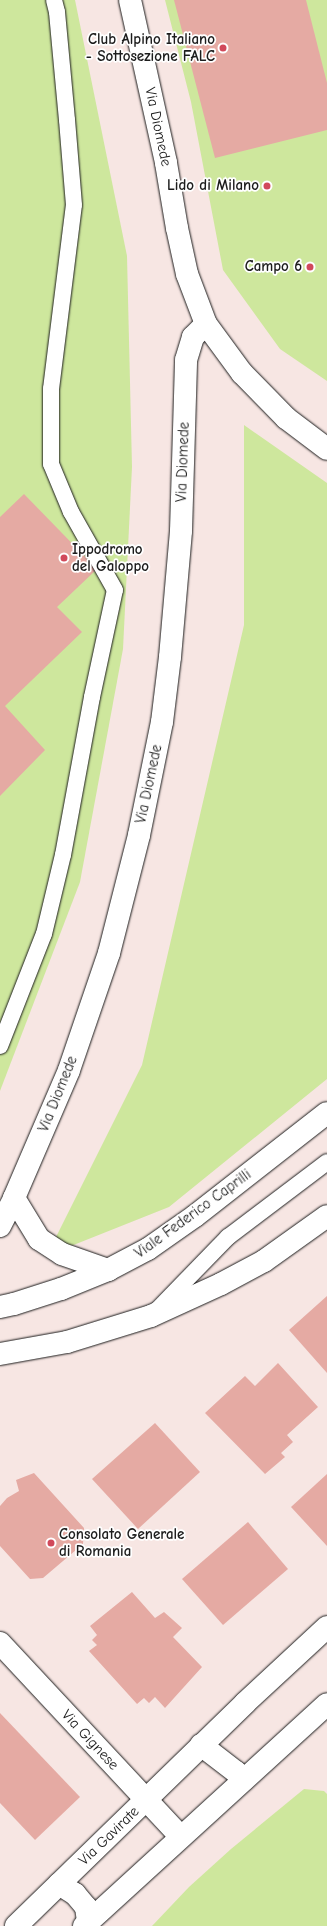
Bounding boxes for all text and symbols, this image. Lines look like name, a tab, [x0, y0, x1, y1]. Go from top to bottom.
place label: Club Alpino Italiano - Sottosezione FALC	[86, 30, 215, 65]
marker: Club Alpino Italiano - Sottosezione FALC	[218, 43, 228, 53]
street label: Via Diomede	[141, 86, 175, 168]
place label: Lido di Milano	[167, 177, 259, 195]
marker: Lido di Milano	[262, 181, 272, 191]
place label: Campo 6	[245, 258, 302, 276]
marker: Campo 6	[305, 262, 315, 272]
street label: Via Diomede	[173, 422, 193, 502]
place label: Ippodromo del Galoppo	[72, 540, 149, 575]
marker: Ippodromo del Galoppo	[59, 553, 69, 563]
street label: Via Diomede	[132, 743, 166, 825]
street label: Via Diomede	[35, 1053, 81, 1135]
street label: Viale Federico Caprilli	[131, 1166, 255, 1262]
place label: Consolato Generale di Romania	[59, 1525, 184, 1560]
marker: Consolato Generale di Romania	[46, 1538, 56, 1548]
street label: Via Gignese	[58, 1706, 122, 1774]
street label: Via Gavirate	[75, 1803, 143, 1869]

